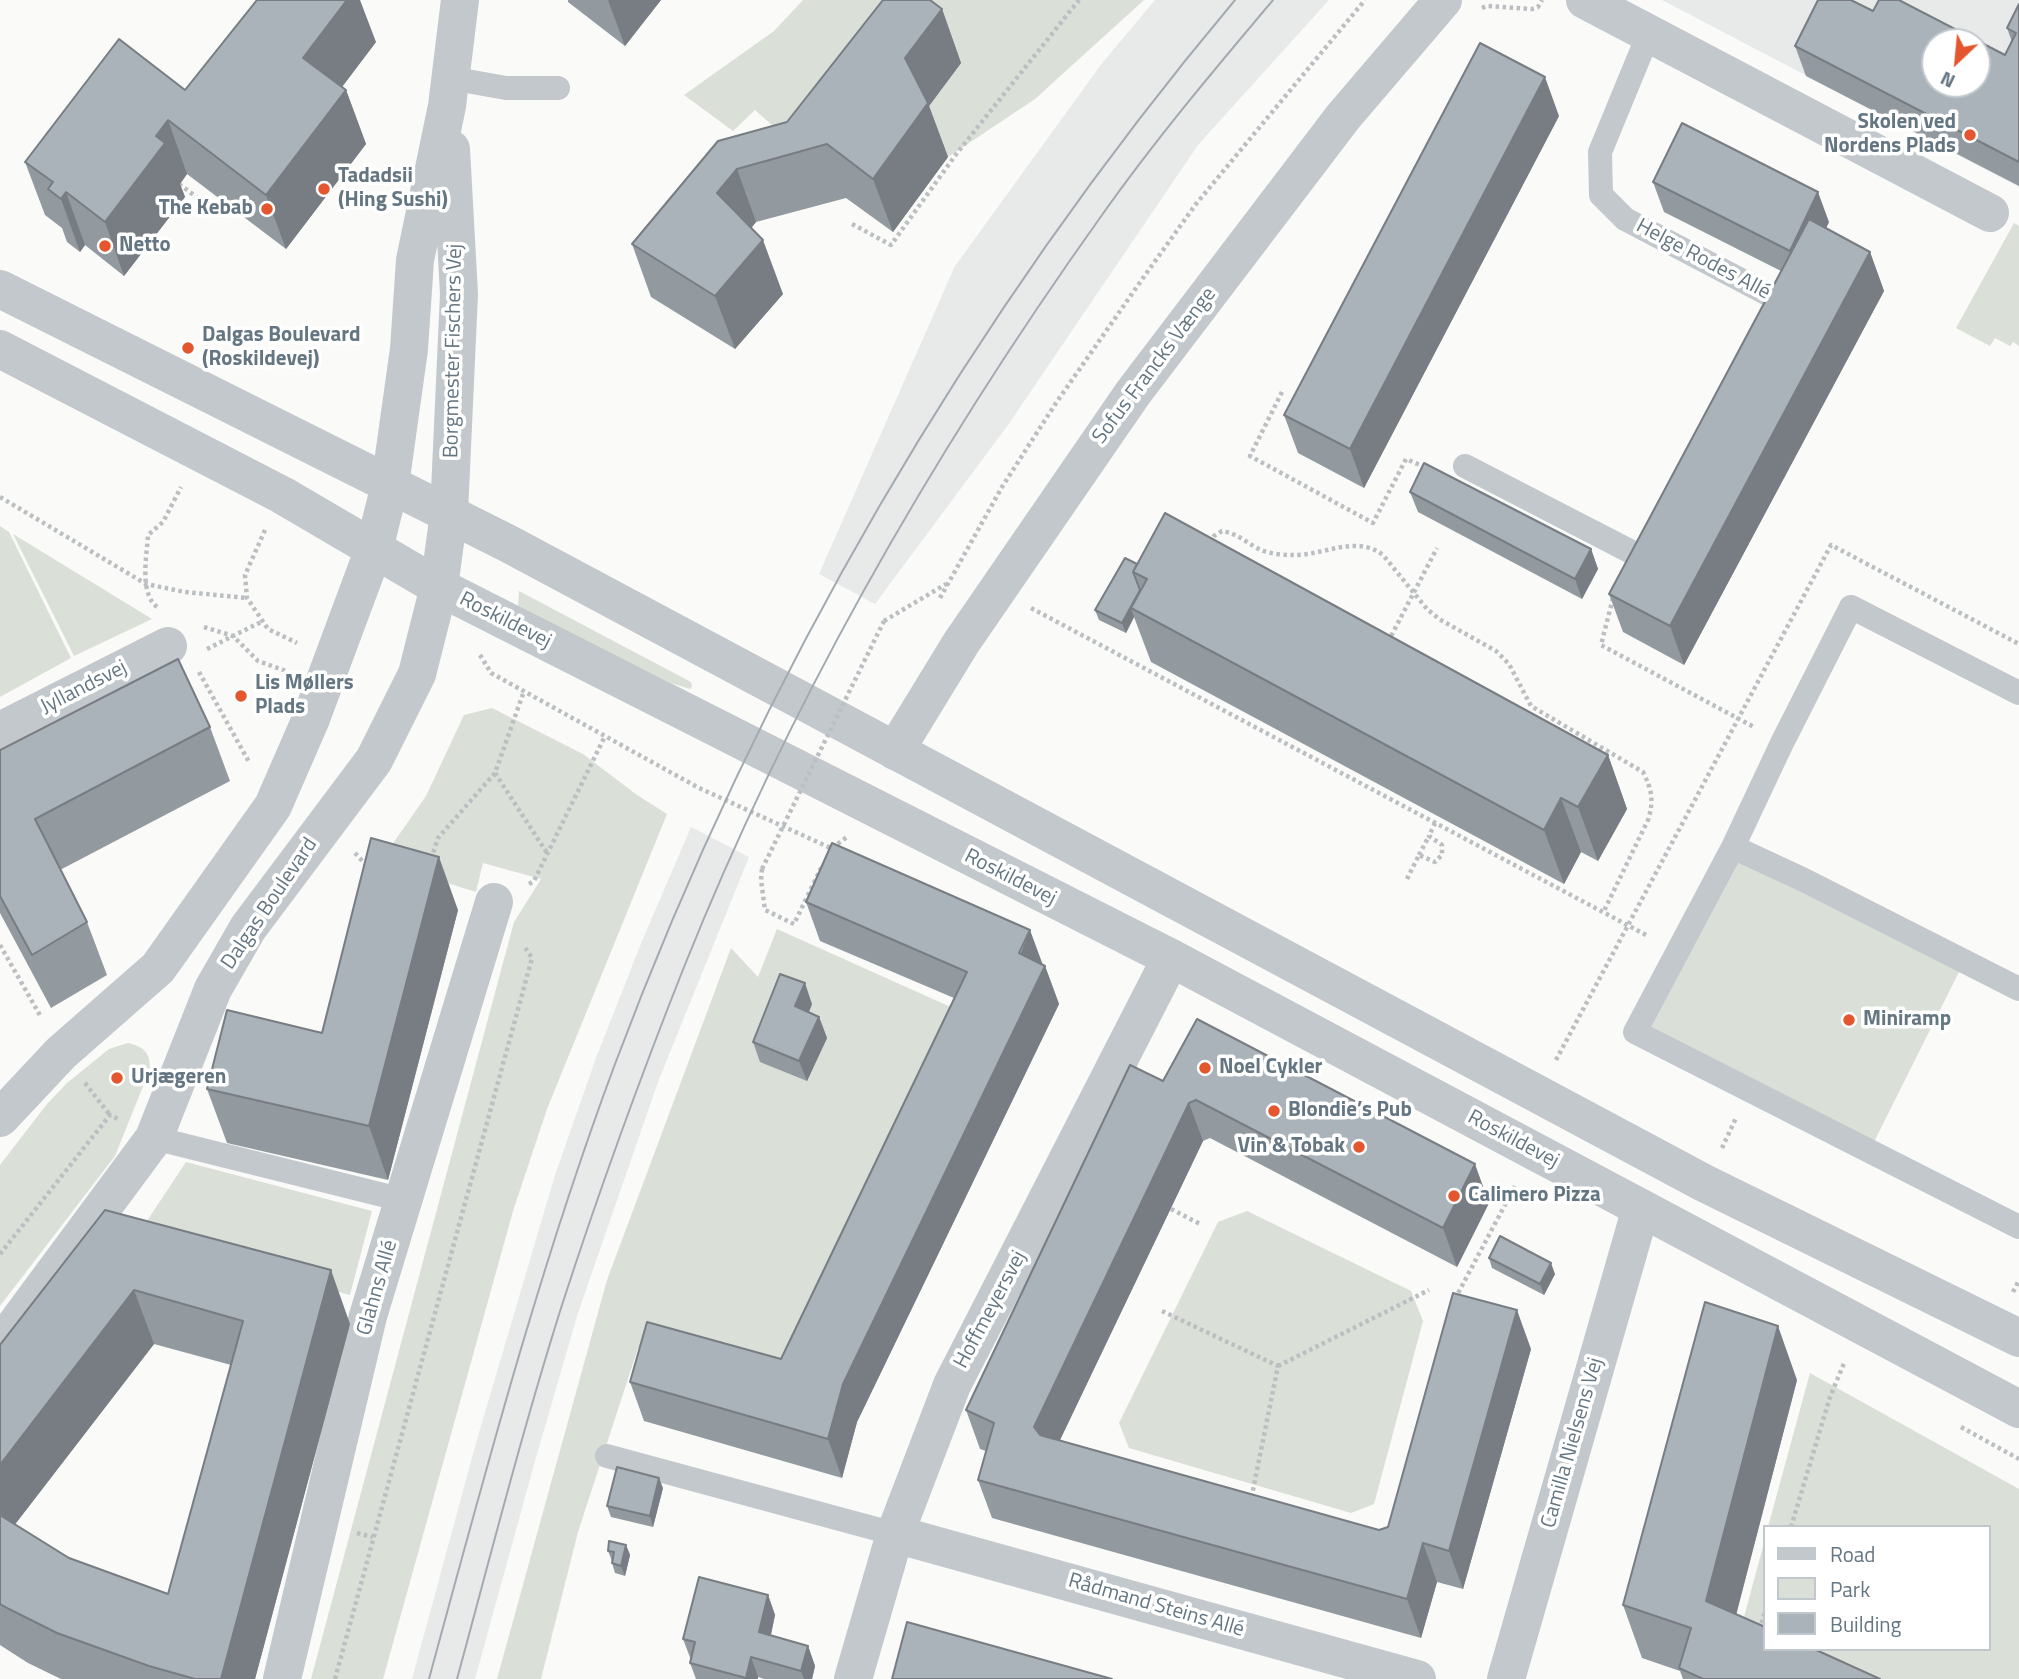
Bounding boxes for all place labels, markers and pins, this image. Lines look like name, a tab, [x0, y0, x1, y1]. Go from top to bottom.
place label: Skolen ved Nordens Plads	[1824, 110, 1956, 160]
marker: Skolen ved Nordens Plads	[1962, 127, 1978, 143]
place label: Tadadsii (Hing Sushi)	[338, 164, 448, 214]
marker: Tadadsii (Hing Sushi)	[316, 181, 332, 197]
place label: The Kebab	[159, 196, 253, 222]
marker: The Kebab	[259, 201, 275, 217]
place label: Netto	[119, 233, 171, 259]
marker: Netto	[97, 238, 113, 254]
place label: Dalgas Boulevard (Roskildevej)	[202, 323, 361, 373]
marker: Dalgas Boulevard (Roskildevej)	[180, 340, 196, 356]
place label: Lis Møllers Plads	[255, 671, 354, 721]
marker: Lis Møllers Plads	[233, 688, 249, 704]
place label: Miniramp	[1863, 1007, 1951, 1033]
marker: Miniramp	[1841, 1012, 1857, 1028]
place label: Noel Cykler	[1219, 1055, 1322, 1081]
marker: Noel Cykler	[1197, 1060, 1213, 1076]
place label: Urjægeren	[131, 1065, 226, 1091]
marker: Urjægeren	[109, 1070, 125, 1086]
place label: Blondie’s Pub	[1288, 1098, 1412, 1124]
marker: Blondie’s Pub	[1266, 1103, 1282, 1119]
place label: Vin & Tobak	[1238, 1134, 1345, 1160]
marker: Vin & Tobak	[1351, 1139, 1367, 1155]
place label: Calimero Pizza	[1468, 1183, 1601, 1209]
marker: Calimero Pizza	[1446, 1188, 1462, 1204]

